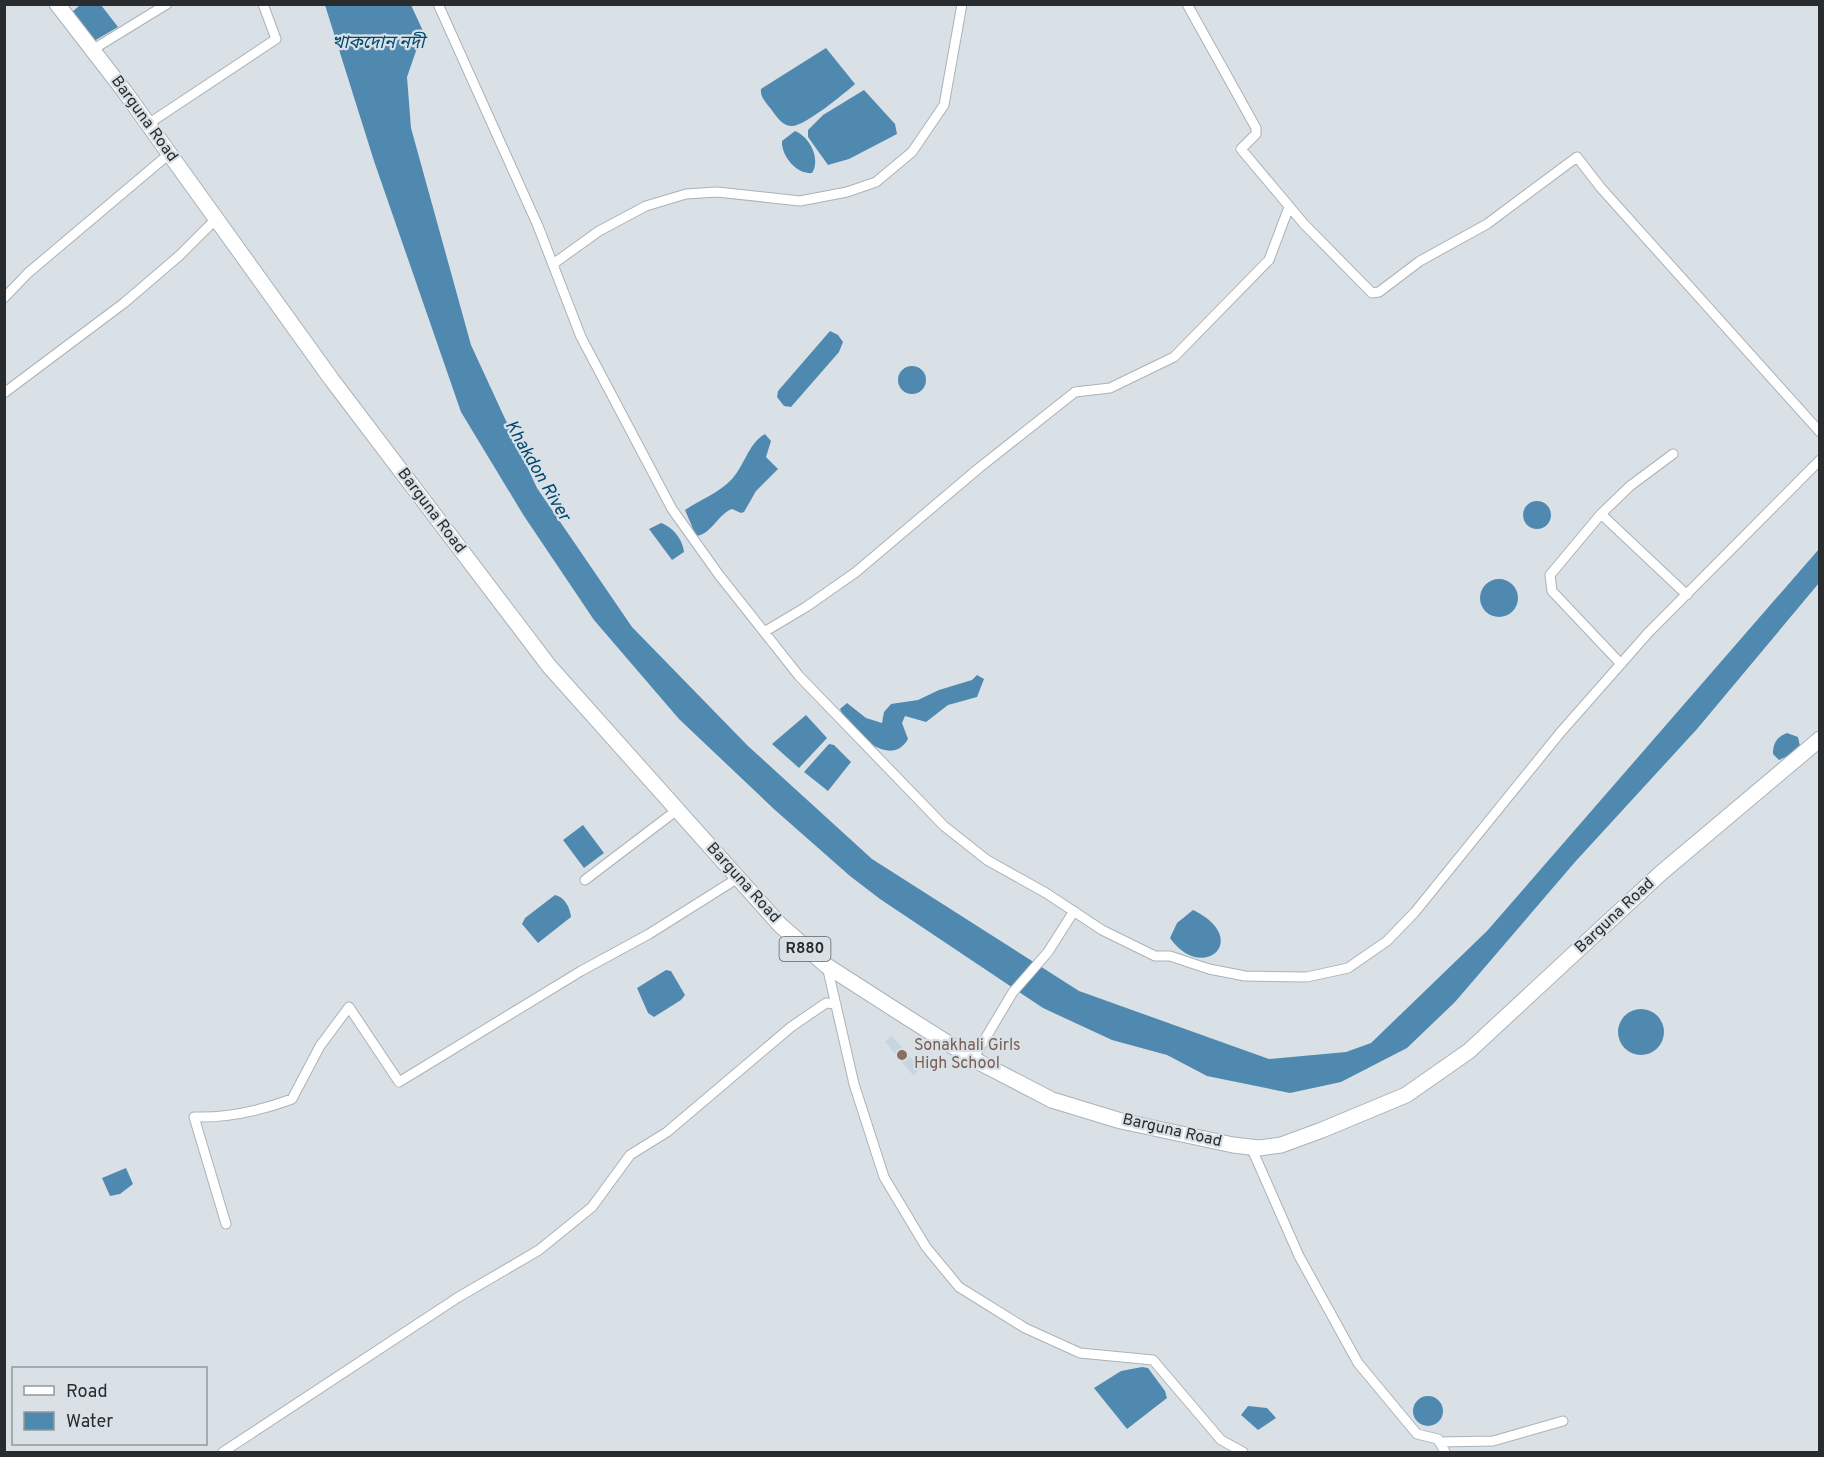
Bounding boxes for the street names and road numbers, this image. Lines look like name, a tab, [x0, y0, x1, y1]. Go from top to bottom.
street label: Barguna Road	[106, 72, 182, 166]
street label: Barguna Road	[392, 464, 470, 558]
street label: Barguna Road	[702, 839, 784, 927]
street label: Barguna Road	[1571, 874, 1659, 958]
road number: R880	[780, 937, 830, 961]
street label: Barguna Road	[1120, 1110, 1224, 1152]

